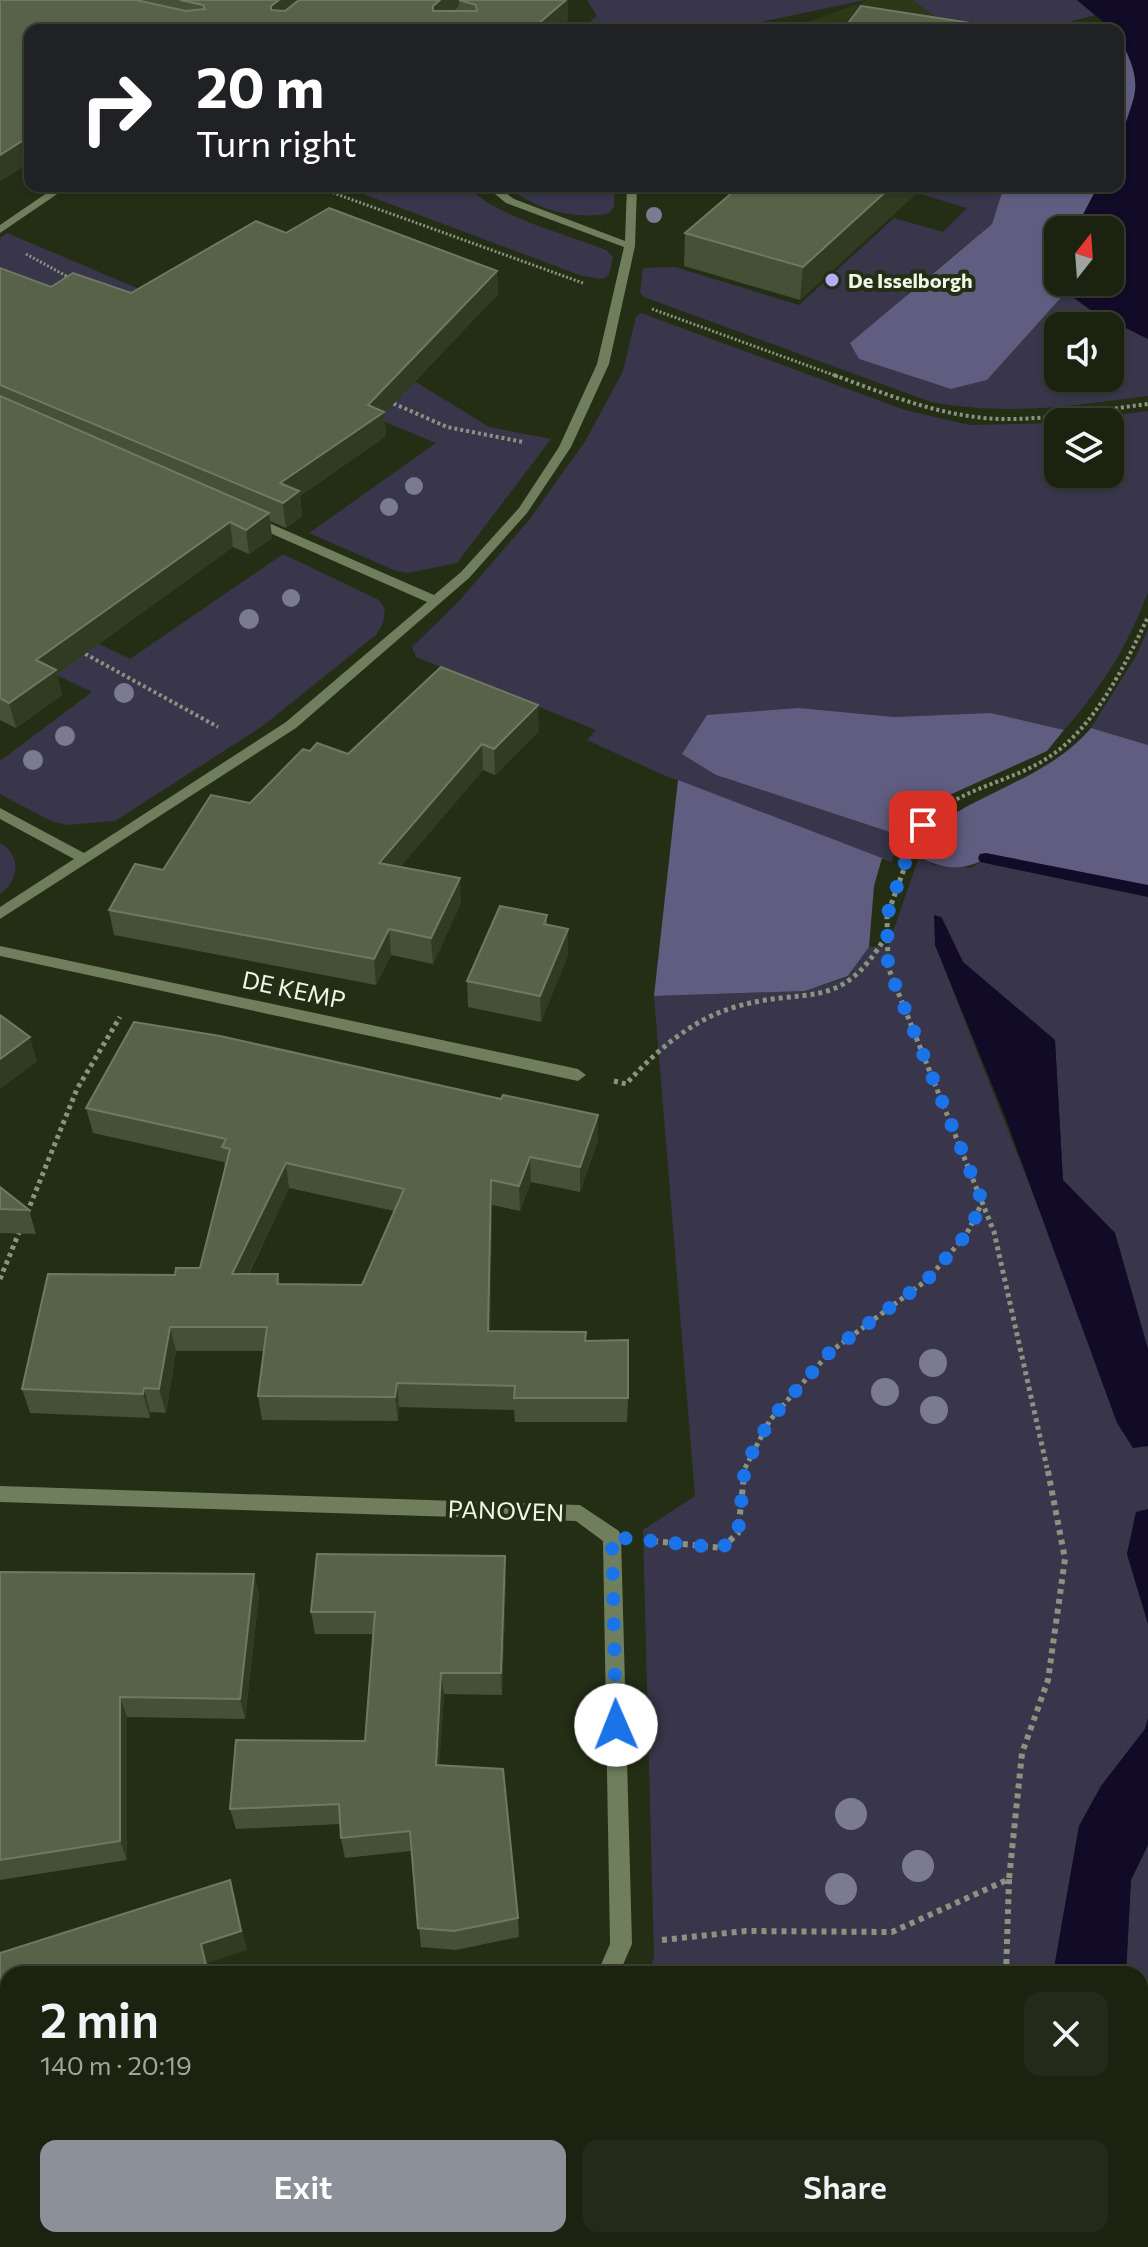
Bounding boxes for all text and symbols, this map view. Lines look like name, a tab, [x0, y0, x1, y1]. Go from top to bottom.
text: 20 m	[196, 51, 324, 120]
icon: right	[64, 56, 168, 160]
text: Turn right	[196, 120, 357, 164]
north arrow	[1044, 216, 1124, 296]
map controls	[1044, 216, 1124, 488]
place label: De Isselborgh	[848, 268, 972, 292]
marker: De Isselborgh	[823, 271, 841, 289]
button: sound	[1044, 312, 1124, 392]
button: layers	[1044, 408, 1124, 488]
pin	[889, 791, 957, 859]
icon: arrive	[901, 803, 945, 847]
street label: DE KEMP	[240, 964, 348, 1014]
street label: PANOVEN	[447, 1493, 565, 1527]
position arrow	[574, 1683, 658, 1767]
text: 2 min	[40, 1989, 159, 2048]
button: close	[1024, 1992, 1108, 2076]
text: 140 m · 20:19	[40, 2049, 192, 2080]
button: Exit	[40, 2140, 566, 2232]
button: Share	[582, 2140, 1108, 2232]

